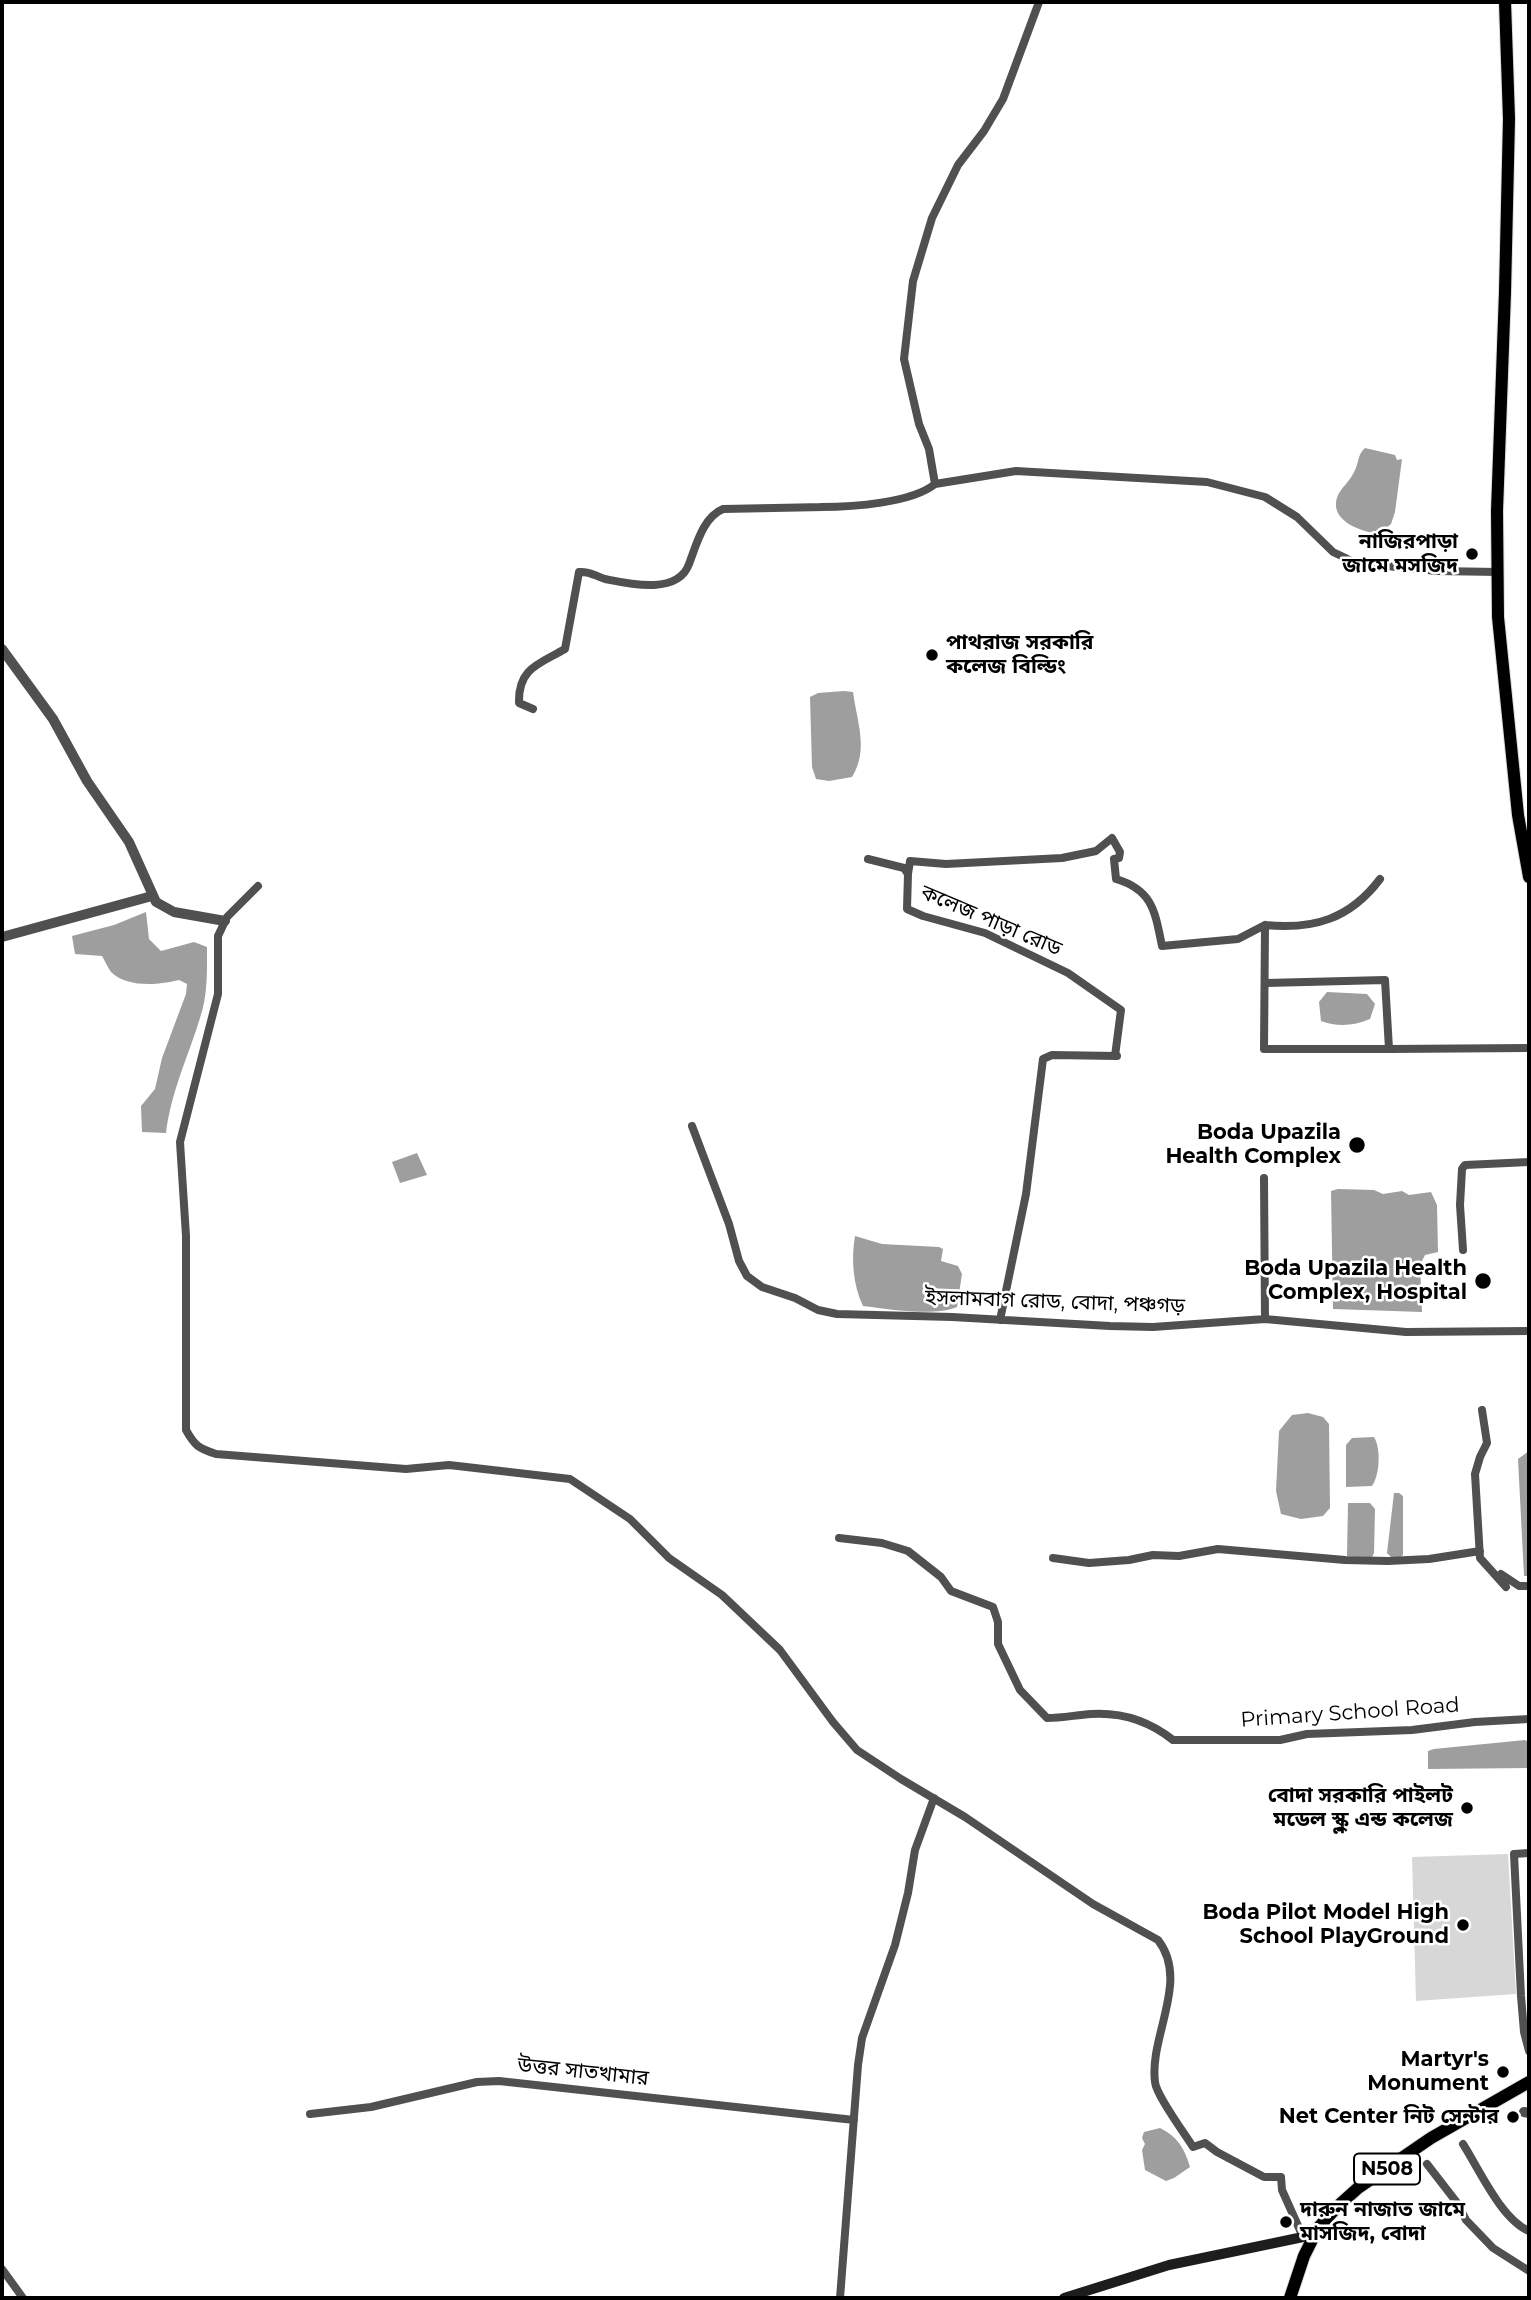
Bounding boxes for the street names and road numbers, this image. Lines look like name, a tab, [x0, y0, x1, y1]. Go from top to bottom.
street label: কলেজ পাড়া রোড	[917, 880, 1065, 962]
street label: ইসলামবাগ রোড, বোদা, পঞ্চগড়	[925, 1285, 1185, 1319]
street label: Primary School Road	[1240, 1693, 1460, 1733]
street label: উত্তর সাতখামার	[516, 2053, 650, 2091]
road number: N508	[1354, 2154, 1420, 2184]

